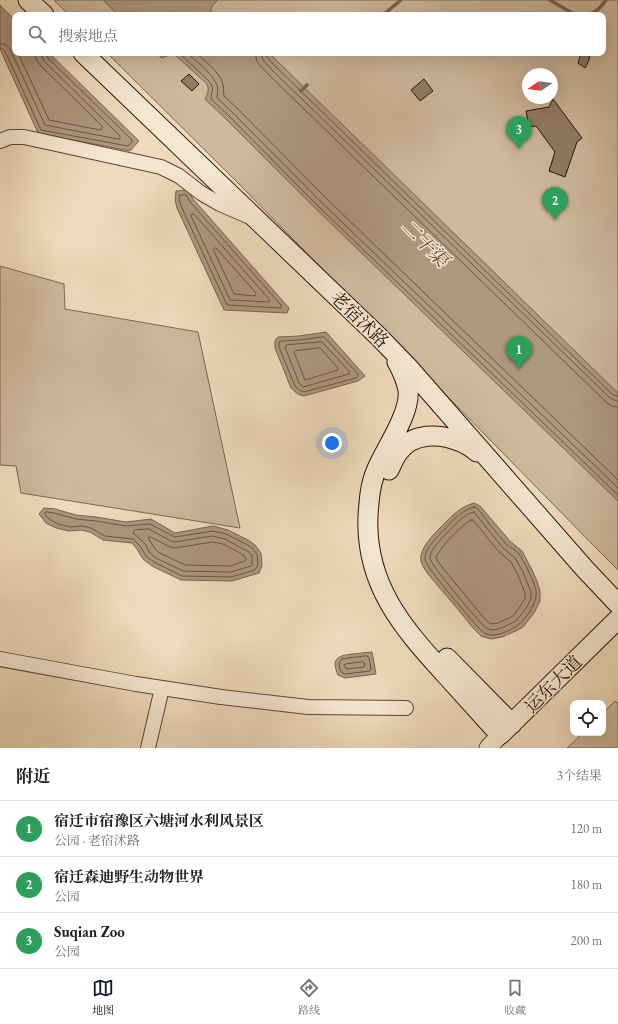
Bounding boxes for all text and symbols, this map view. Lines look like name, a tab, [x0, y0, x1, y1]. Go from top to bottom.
search box	[12, 12, 606, 56]
icon: search	[26, 23, 48, 45]
text: 搜索地点	[58, 26, 118, 45]
north arrow	[522, 68, 558, 104]
pin: 3	[506, 116, 532, 149]
pin: 2	[542, 187, 568, 220]
water label: 二干渠	[396, 214, 456, 274]
street label: 老宿沭路	[326, 286, 394, 352]
pin: 1	[506, 336, 532, 369]
your location	[322, 433, 342, 453]
street label: 运东大道	[519, 650, 587, 718]
map controls	[570, 700, 606, 736]
button: locate	[570, 700, 606, 736]
text: 附近	[16, 765, 50, 787]
text: 3个结果	[557, 767, 602, 784]
text: 宿迁市宿豫区六塘河水利风景区	[54, 811, 264, 830]
text: 1	[26, 820, 32, 837]
text: 120 m	[571, 820, 602, 837]
text: 公园 · 老宿沭路	[54, 832, 140, 849]
text: 宿迁森迪野生动物世界	[54, 867, 204, 886]
text: 2	[26, 876, 32, 893]
text: 180 m	[571, 876, 602, 893]
text: 公园	[54, 888, 80, 905]
text: Suqian Zoo	[54, 922, 125, 941]
text: 3	[26, 932, 32, 949]
text: 200 m	[571, 932, 602, 949]
text: 公园	[54, 943, 80, 960]
tab: 地图	[92, 977, 114, 1017]
tab: 路线	[298, 977, 320, 1017]
tab: 收藏	[504, 977, 526, 1017]

